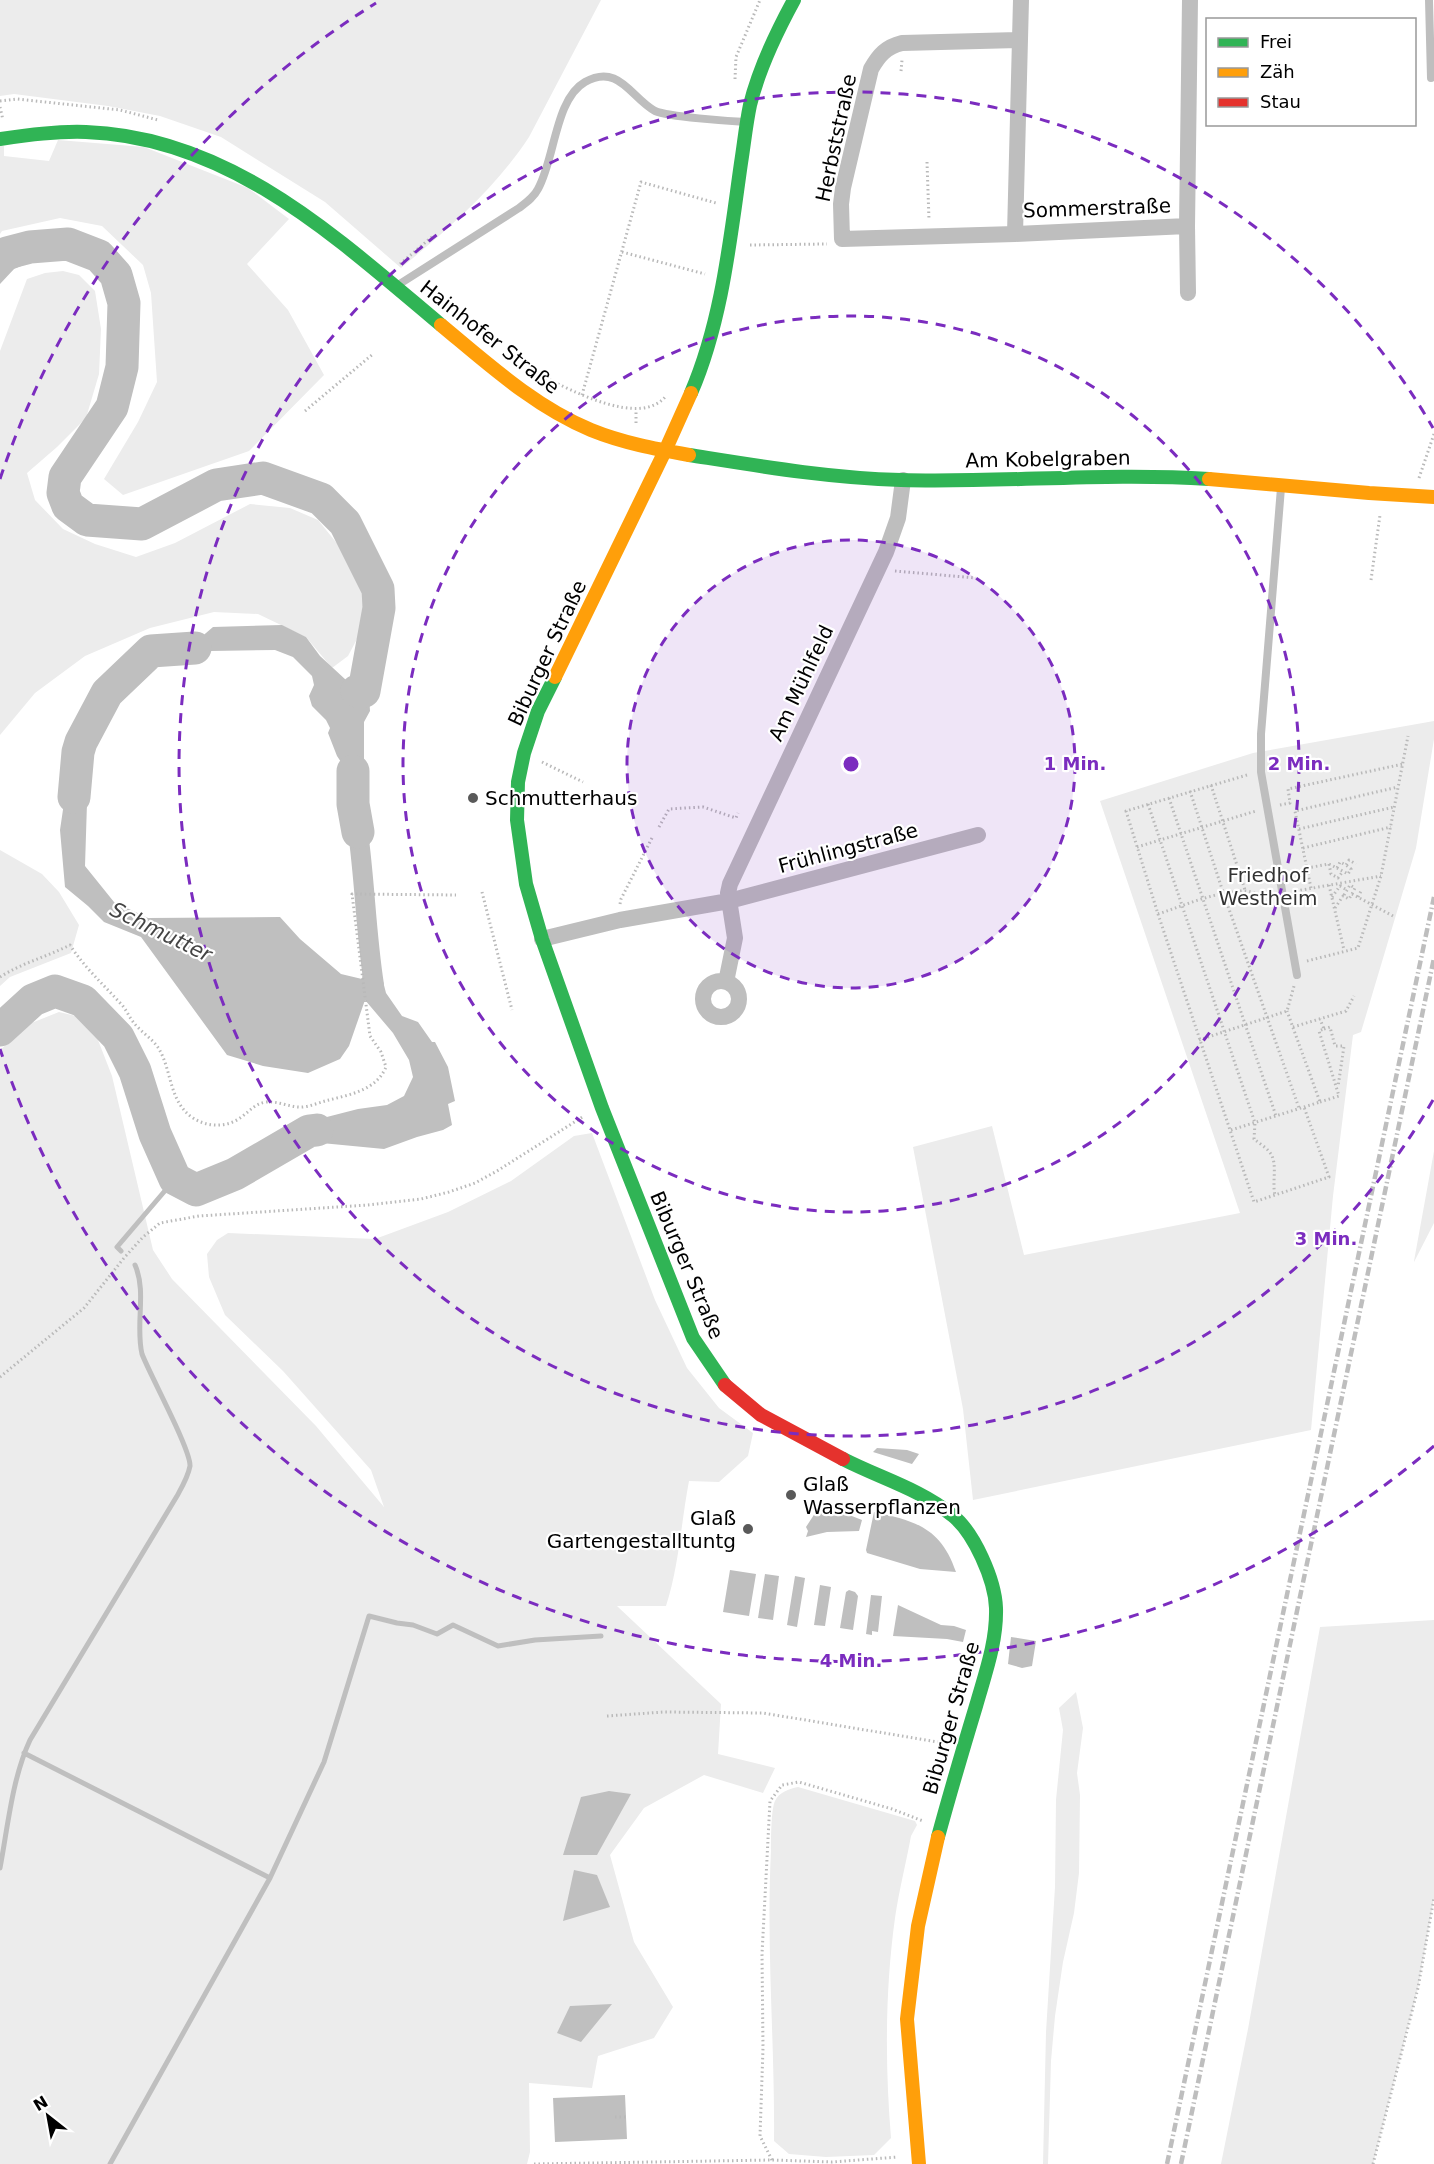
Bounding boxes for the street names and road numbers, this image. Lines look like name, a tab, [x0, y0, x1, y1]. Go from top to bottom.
street label: Herbststraße	[811, 72, 861, 204]
street label: Sommerstraße	[1023, 193, 1171, 223]
street label: Hainhofer Straße	[416, 275, 564, 399]
street label: Am Kobelgraben	[965, 446, 1131, 472]
street label: Biburger Straße	[503, 576, 591, 730]
street label: Am Mühlfeld	[764, 621, 838, 745]
street label: Frühlingstraße	[775, 818, 921, 878]
street label: Biburger Straße	[645, 1188, 729, 1342]
street label: Biburger Straße	[918, 1639, 984, 1797]

